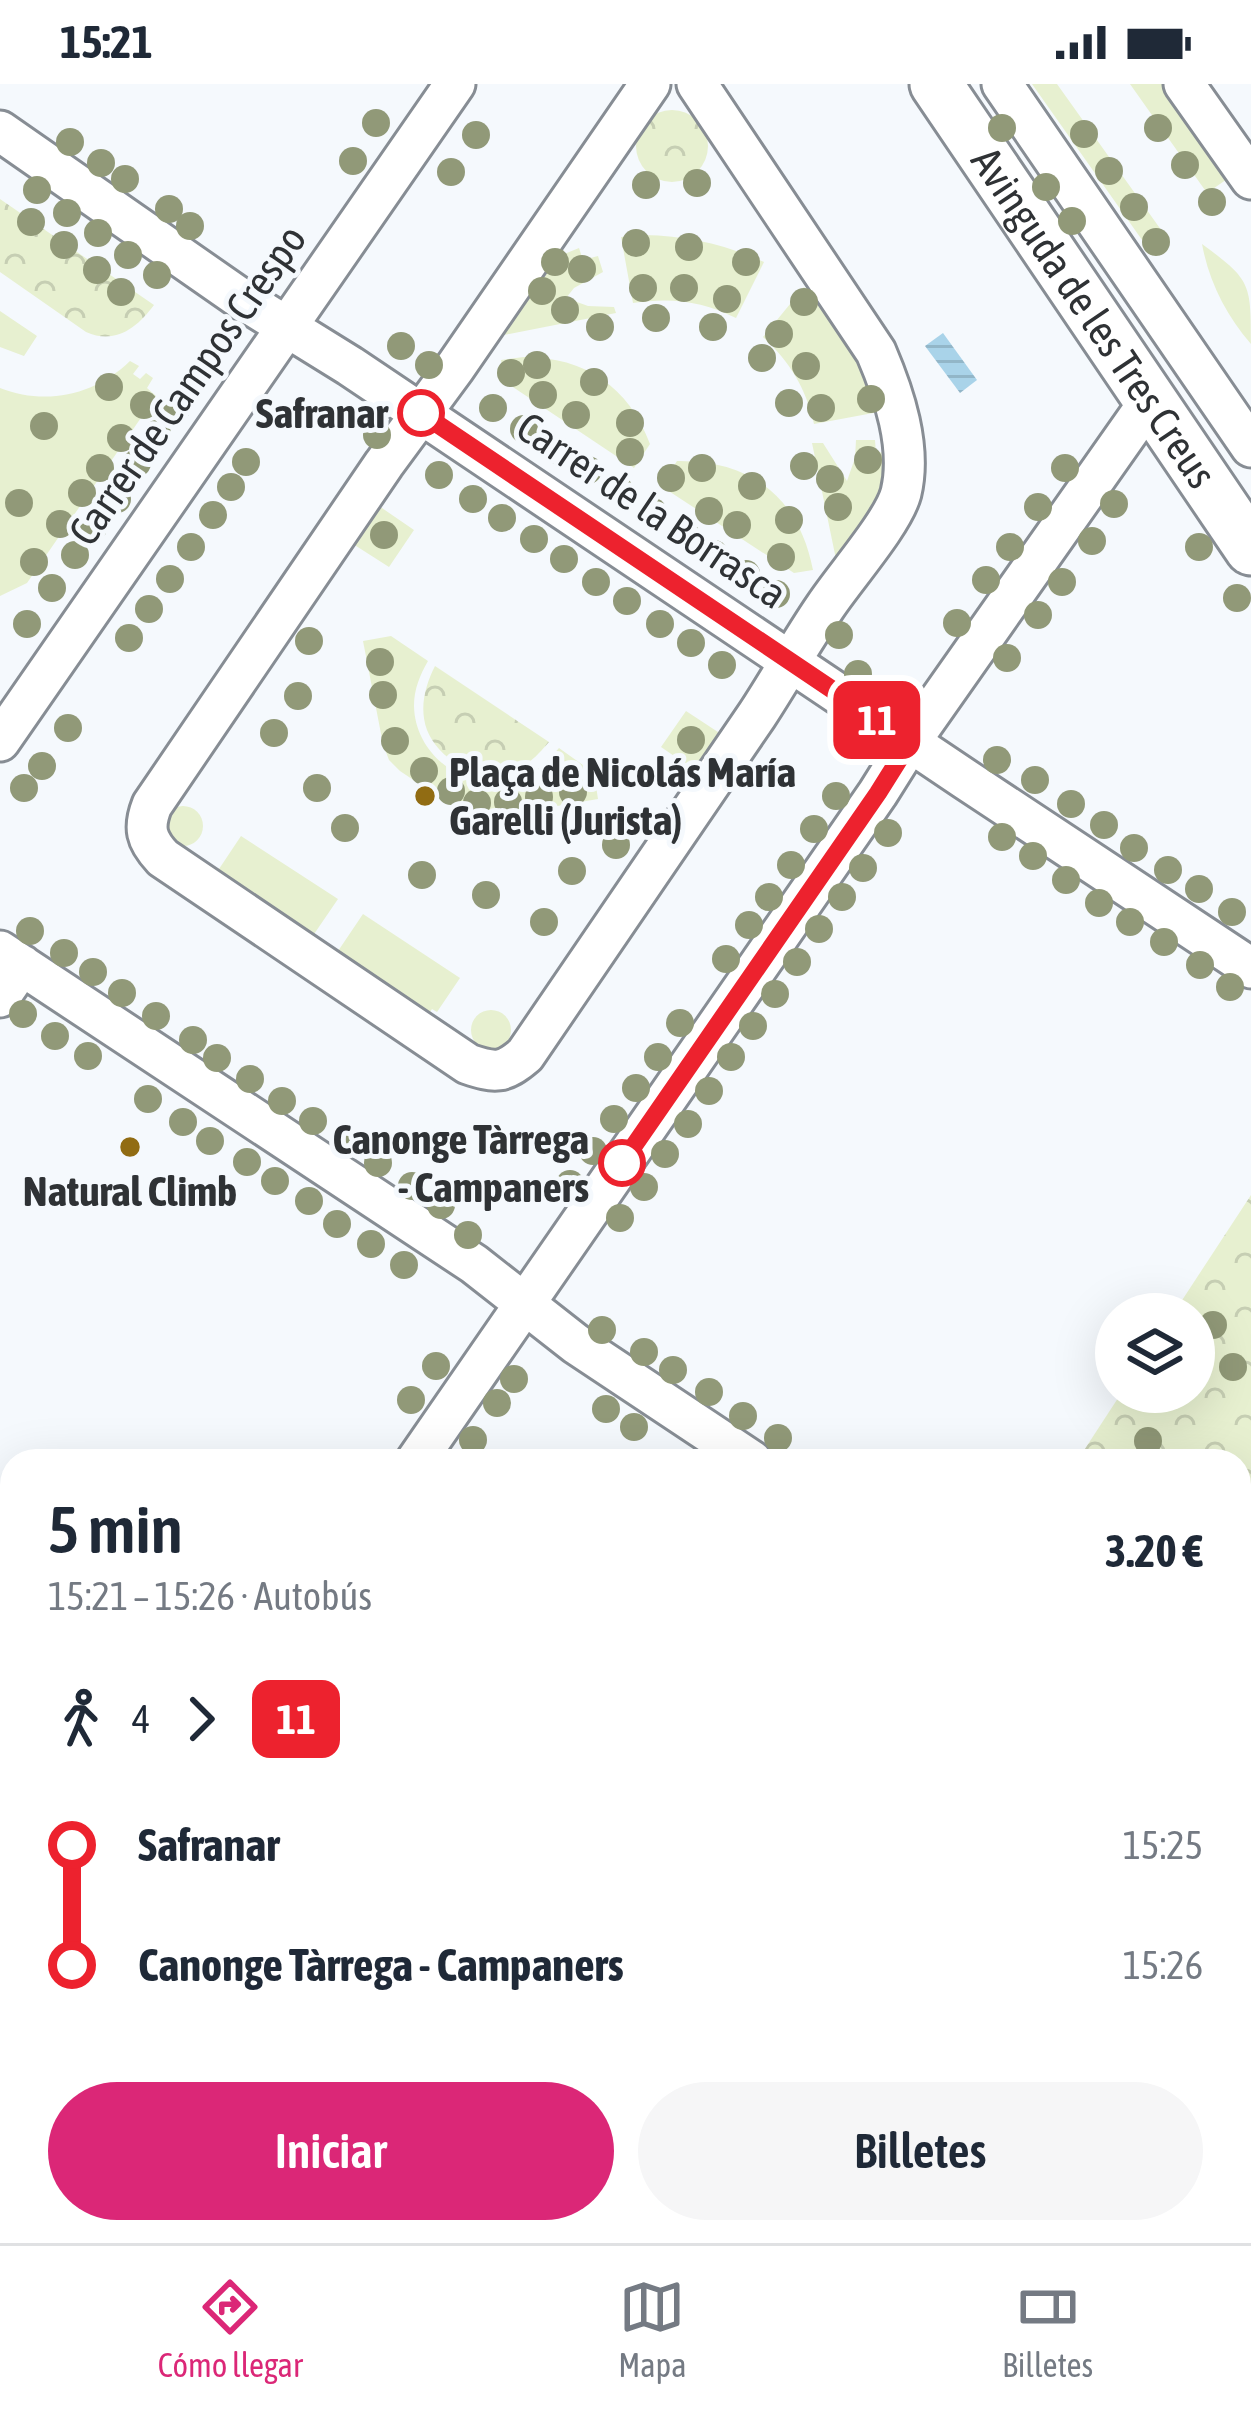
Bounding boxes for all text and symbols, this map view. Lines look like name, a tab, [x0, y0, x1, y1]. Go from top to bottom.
text: 15:21	[60, 16, 153, 68]
street label: Avinguda de les Tres Creus	[962, 138, 1226, 497]
street label: Carrer de Campos Crespo	[59, 216, 315, 554]
place label: Safranar	[256, 389, 390, 437]
marker: Safranar	[399, 391, 443, 435]
street label: Carrer de la Borrasca	[508, 402, 796, 618]
line badge: 11	[823, 681, 931, 759]
text: 11	[857, 696, 897, 744]
place label: Plaça de Nicolás María Garelli (Jurista)	[449, 748, 796, 844]
marker: Plaça de Nicolás María Garelli (Jurista)	[412, 783, 438, 809]
place label: Canonge Tàrrega - Campaners	[332, 1115, 589, 1211]
marker: Natural Climb	[117, 1134, 143, 1160]
marker: Canonge Tàrrega - Campaners	[600, 1141, 644, 1185]
place label: Natural Climb	[23, 1167, 237, 1215]
map controls	[1095, 1293, 1215, 1413]
button: layers	[1095, 1293, 1215, 1413]
text: 5 min	[48, 1491, 183, 1567]
text: 3.20 €	[1105, 1525, 1203, 1577]
text: 15:21 – 15:26 · Autobús	[48, 1574, 372, 1618]
icon: walk	[48, 1686, 114, 1752]
icon: forward	[168, 1686, 234, 1752]
text: 11	[276, 1695, 316, 1743]
text: 4	[132, 1697, 150, 1741]
text: Safranar	[138, 1819, 280, 1871]
text: 15:25	[1123, 1823, 1203, 1867]
text: Canonge Tàrrega - Campaners	[138, 1939, 624, 1991]
text: 15:26	[1123, 1943, 1203, 1987]
button: Iniciar	[48, 2082, 614, 2220]
button: Billetes	[638, 2082, 1203, 2220]
tab: Cómo llegar	[158, 2274, 303, 2384]
tab: Mapa	[618, 2274, 687, 2384]
tab: Billetes	[1002, 2274, 1093, 2384]

